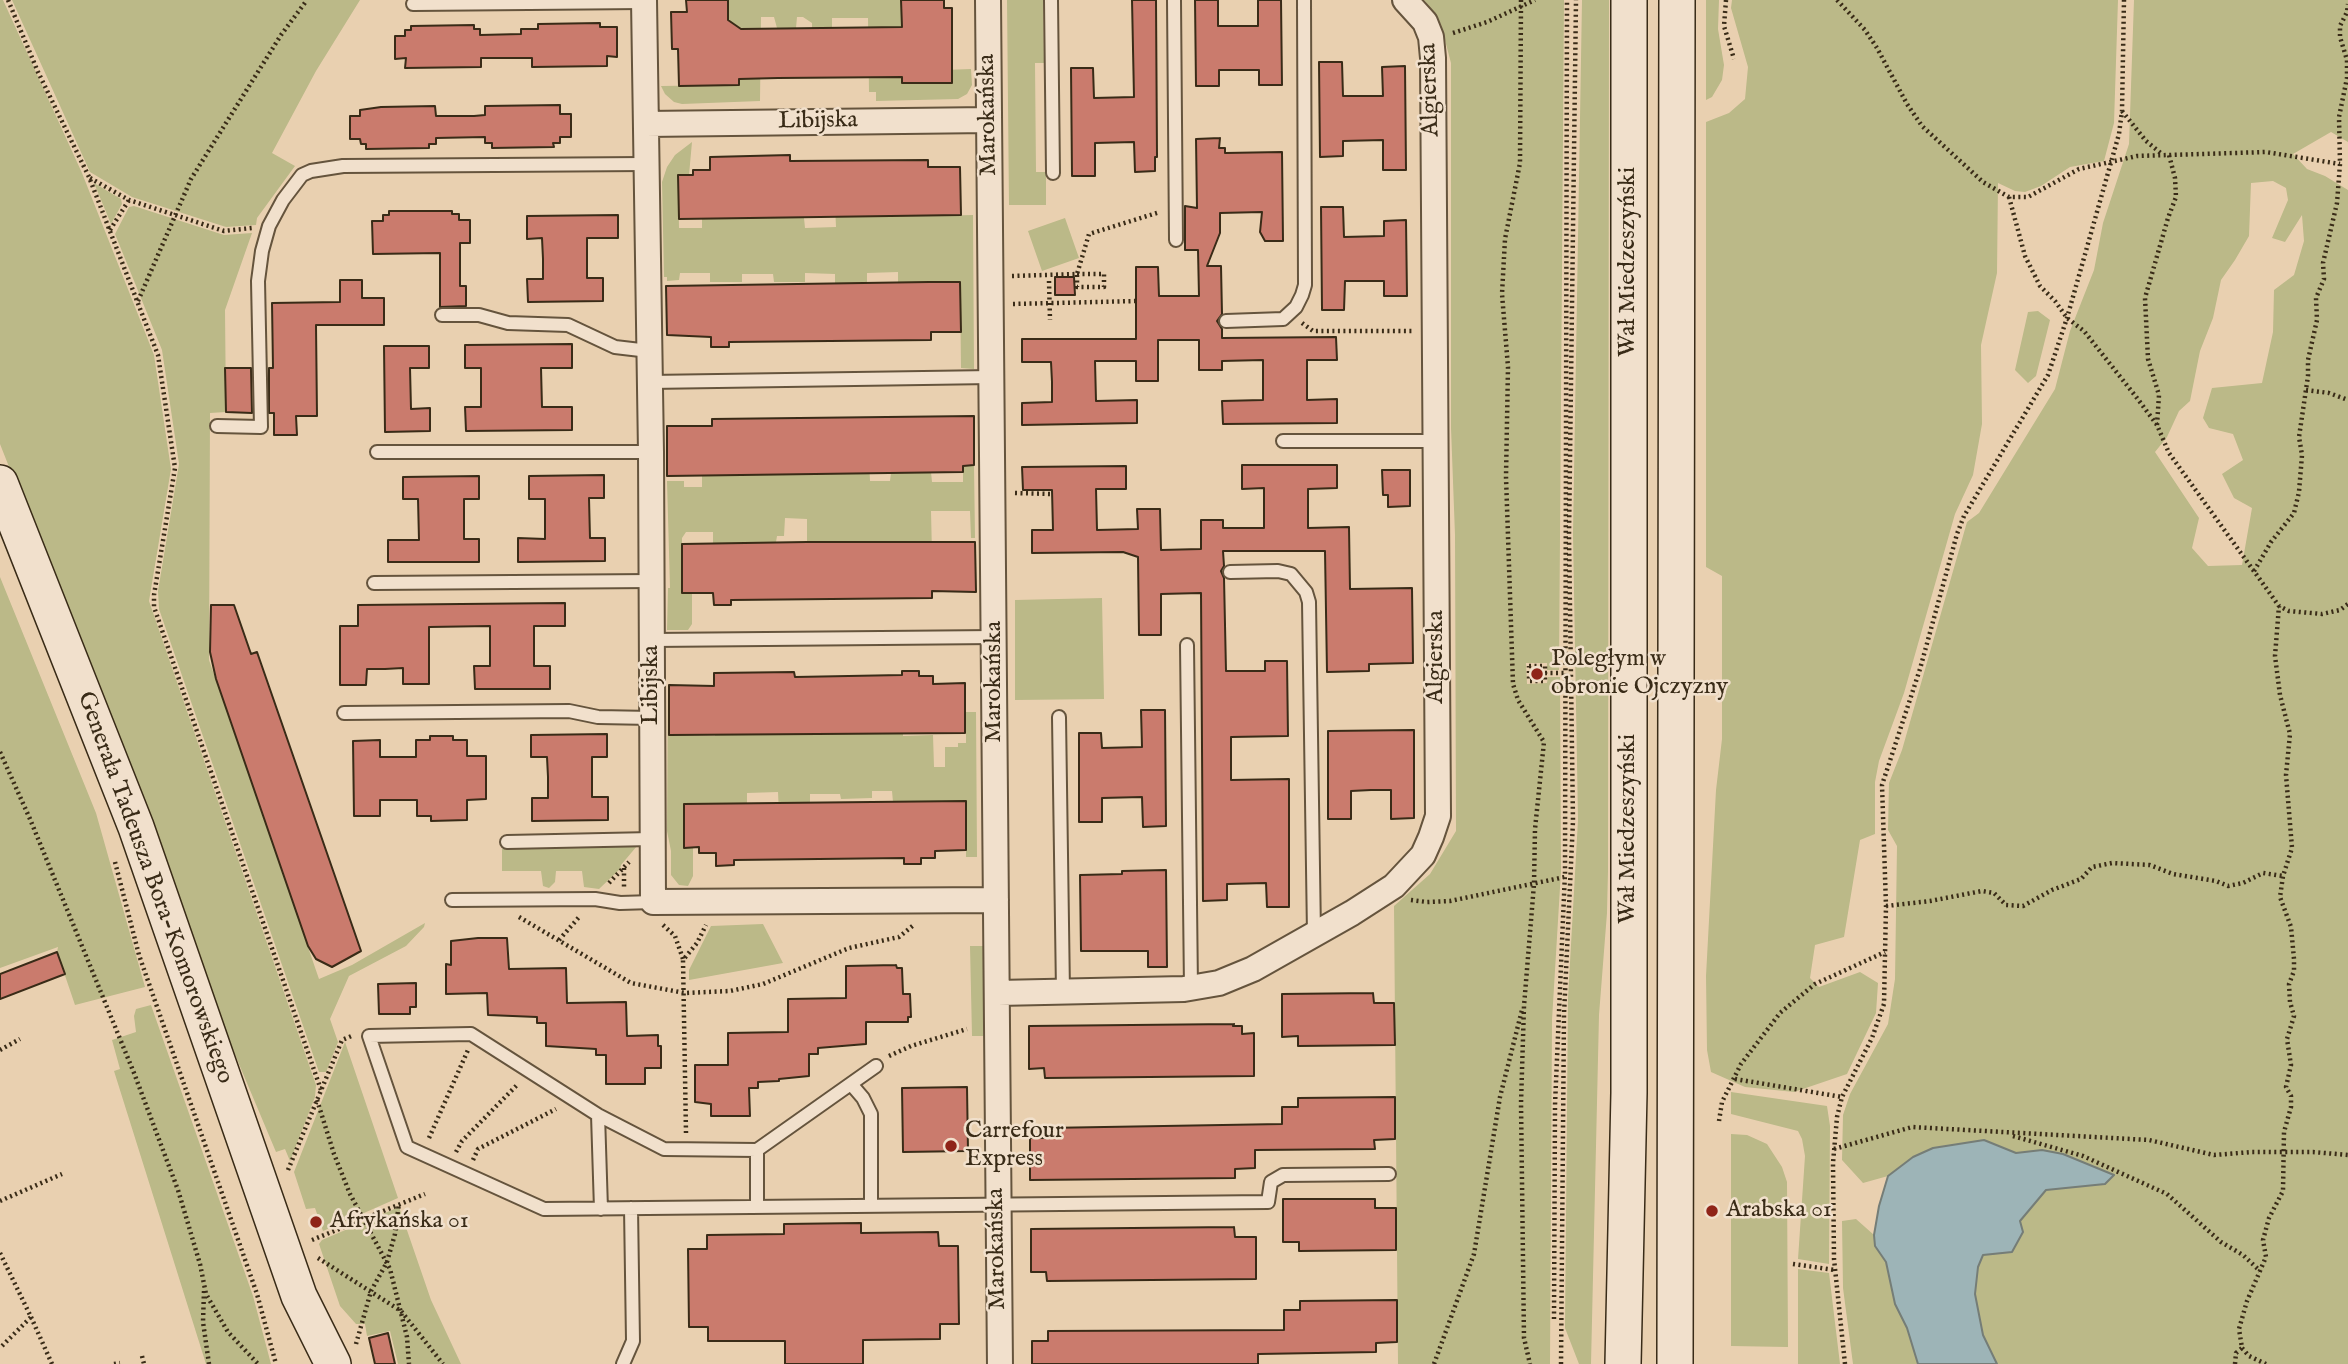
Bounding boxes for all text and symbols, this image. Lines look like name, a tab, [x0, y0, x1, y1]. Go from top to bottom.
street label: Algierska	[1415, 43, 1447, 137]
street label: Marokańska	[974, 54, 1004, 176]
street label: Libijska	[778, 107, 858, 137]
street label: Wał Miedzeszyński	[1615, 167, 1643, 357]
street label: Algierska	[1423, 610, 1451, 704]
street label: Marokańska	[981, 621, 1009, 743]
street label: Libijska	[638, 645, 666, 725]
place label: Poległym w obronie Ojczyzny	[1551, 646, 1728, 702]
marker: Poległym w obronie Ojczyzny	[1529, 666, 1545, 682]
street label: Generała Tadeusza Bora-Komorowskiego	[69, 688, 239, 1088]
street label: Wał Miedzeszyński	[1615, 734, 1643, 924]
place label: Carrefour Express	[965, 1118, 1064, 1174]
marker: Carrefour Express	[943, 1138, 959, 1154]
street label: Marokańska	[983, 1188, 1013, 1310]
place label: Arabska 01	[1726, 1197, 1832, 1225]
marker: Arabska 01	[1704, 1203, 1720, 1219]
place label: Afrykańska 01	[330, 1208, 469, 1236]
marker: Afrykańska 01	[308, 1214, 324, 1230]

